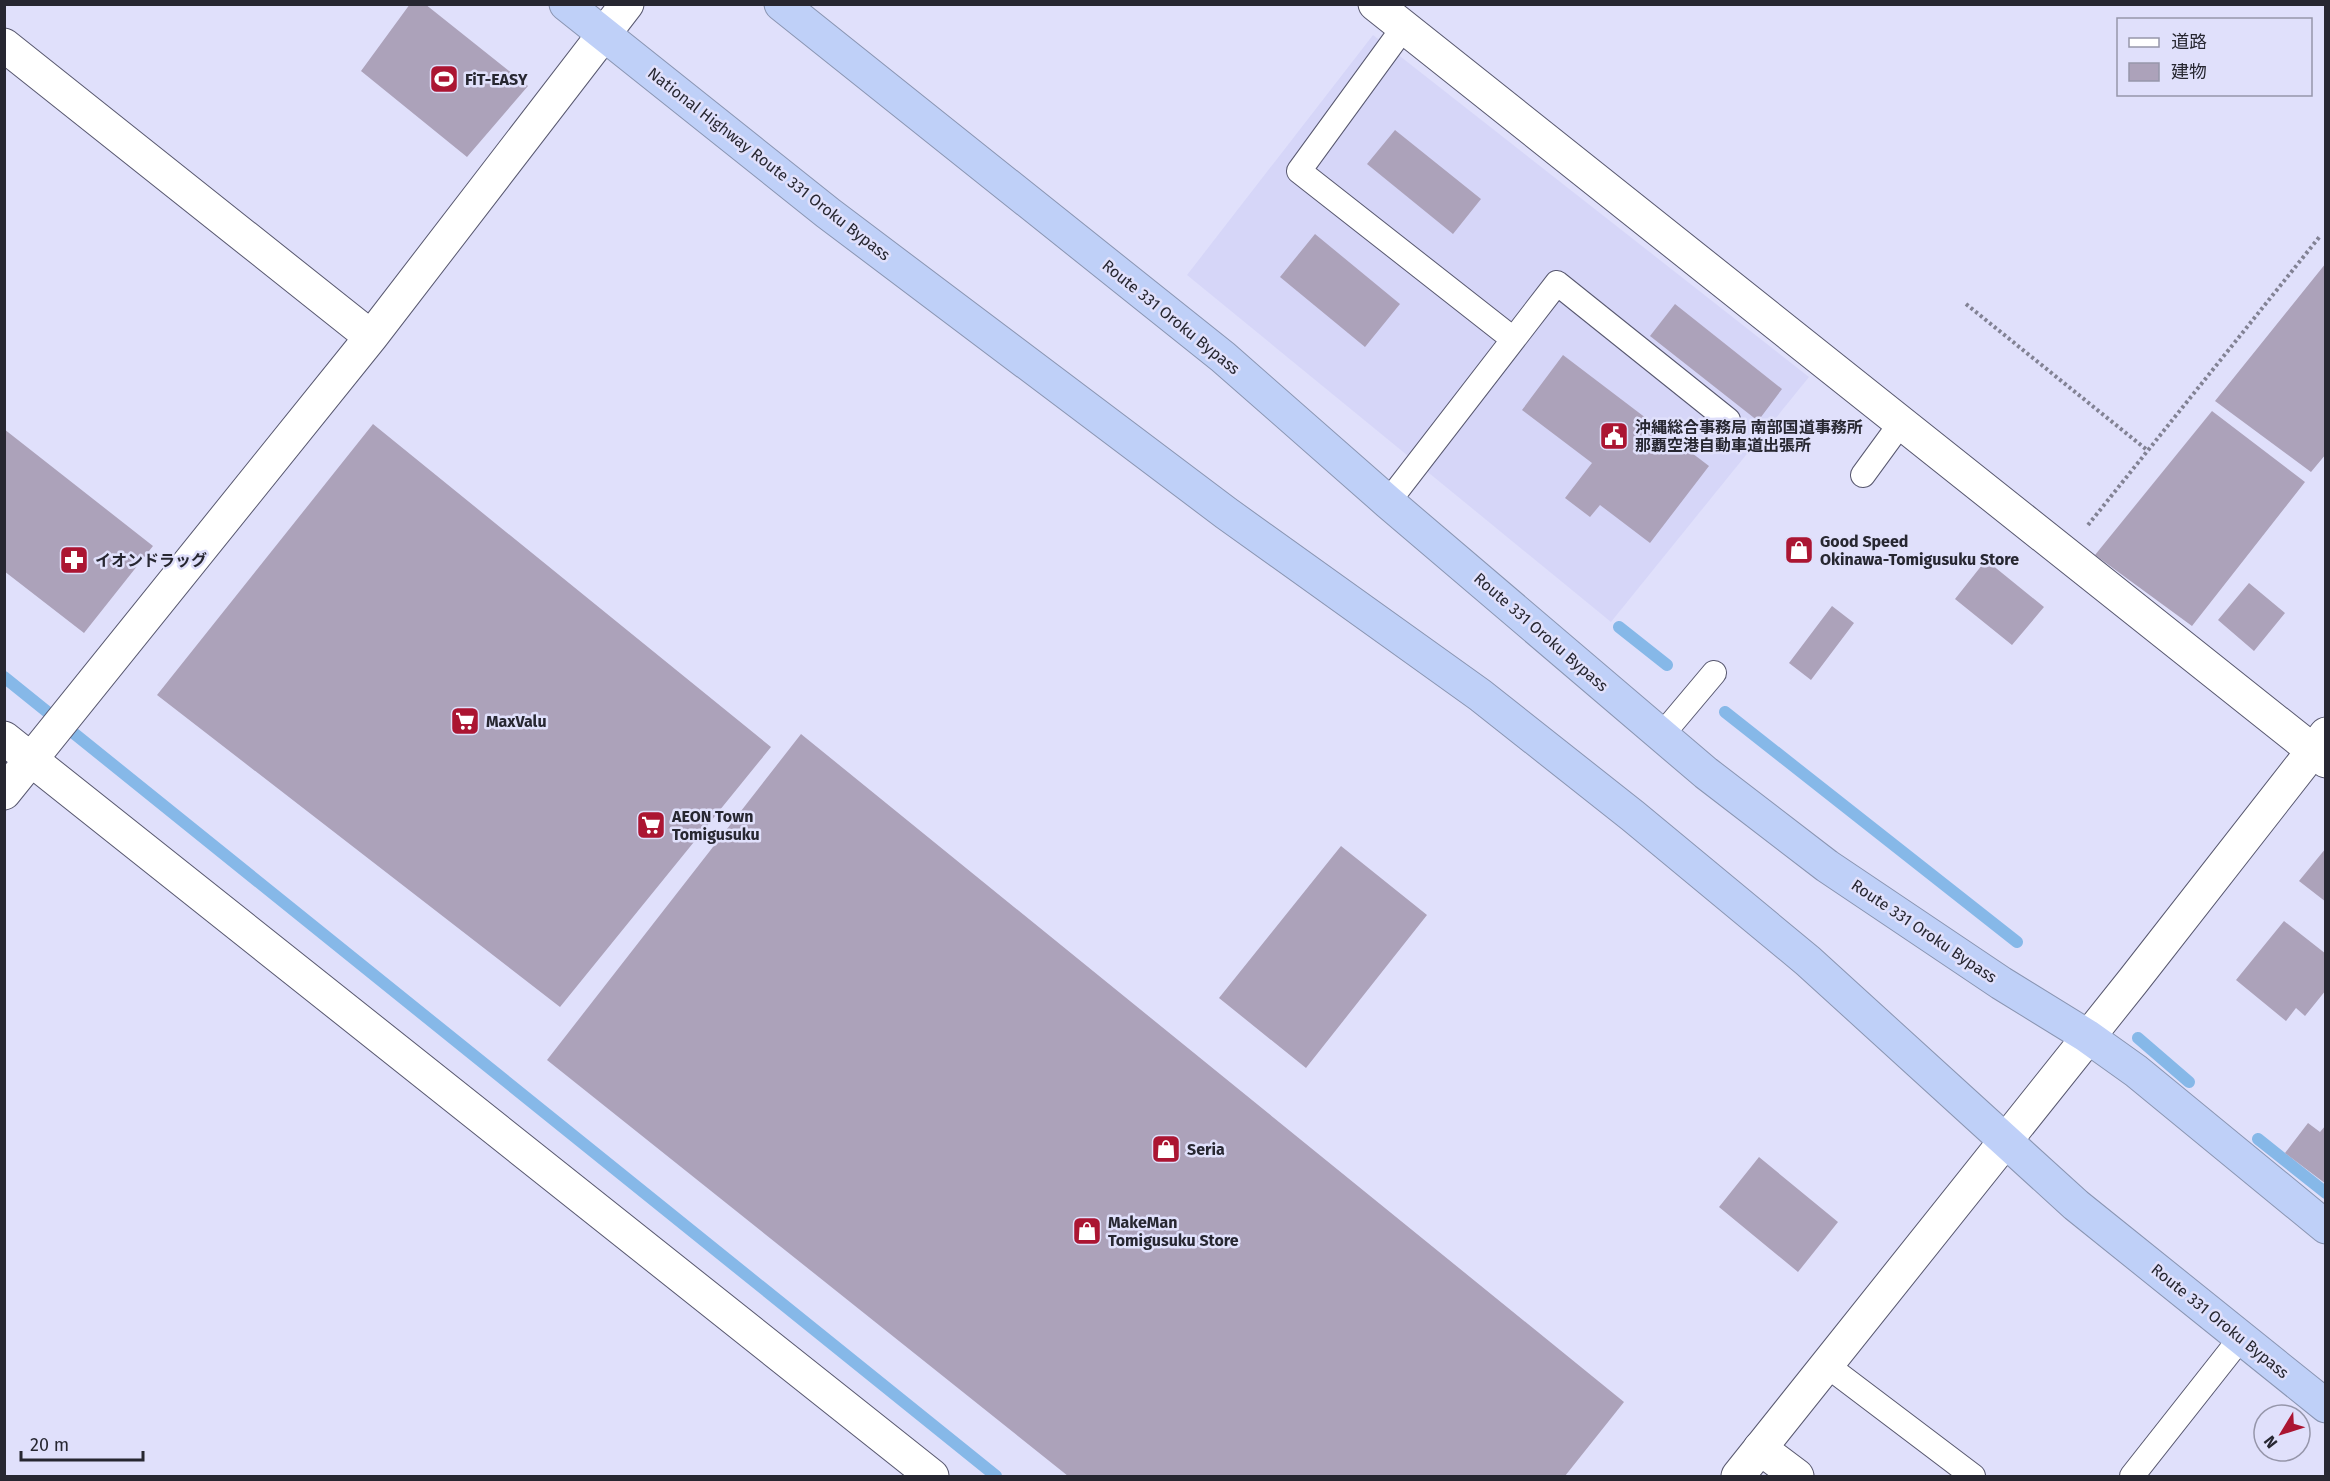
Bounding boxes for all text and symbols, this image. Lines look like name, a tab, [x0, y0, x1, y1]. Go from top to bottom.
legend	[2117, 18, 2312, 96]
text: 道路	[2171, 31, 2207, 53]
text: 建物	[2171, 61, 2207, 83]
sports icon: FiT-EASY	[428, 63, 460, 95]
street label: National Highway Route 331 Oroku Bypass	[644, 63, 894, 265]
place label: FiT-EASY	[465, 70, 528, 89]
street label: Route 331 Oroku Bypass	[1098, 256, 1244, 378]
place label: 沖縄総合事務局 南部国道事務所 那覇空港自動車道出張所	[1635, 418, 1863, 455]
public building icon: 沖縄総合事務局 南部国道事務所 那覇空港自動車道出張所	[1598, 420, 1630, 452]
place label: Good Speed Okinawa-Tomigusuku Store	[1820, 532, 2019, 569]
shop icon: Good Speed Okinawa-Tomigusuku Store	[1783, 534, 1815, 566]
pharmacy icon: イオンドラッグ	[58, 544, 90, 576]
place label: イオンドラッグ	[95, 551, 207, 570]
street label: Route 331 Oroku Bypass	[1470, 569, 1612, 695]
supermarket icon: MaxValu	[449, 705, 481, 737]
place label: MaxValu	[486, 712, 547, 731]
place label: AEON Town Tomigusuku	[671, 807, 760, 844]
supermarket icon: AEON Town Tomigusuku	[635, 809, 667, 841]
street label: Route 331 Oroku Bypass	[1848, 875, 2000, 987]
shop icon: Seria	[1150, 1133, 1182, 1165]
place label: Seria	[1187, 1140, 1225, 1159]
place label: MakeMan Tomigusuku Store	[1108, 1213, 1239, 1250]
shop icon: MakeMan Tomigusuku Store	[1071, 1215, 1103, 1247]
street label: Route 331 Oroku Bypass	[2147, 1260, 2293, 1382]
north arrow	[2252, 1403, 2312, 1463]
scale bar	[21, 1424, 142, 1462]
text: N	[2260, 1432, 2281, 1452]
text: 20 m	[30, 1434, 69, 1456]

